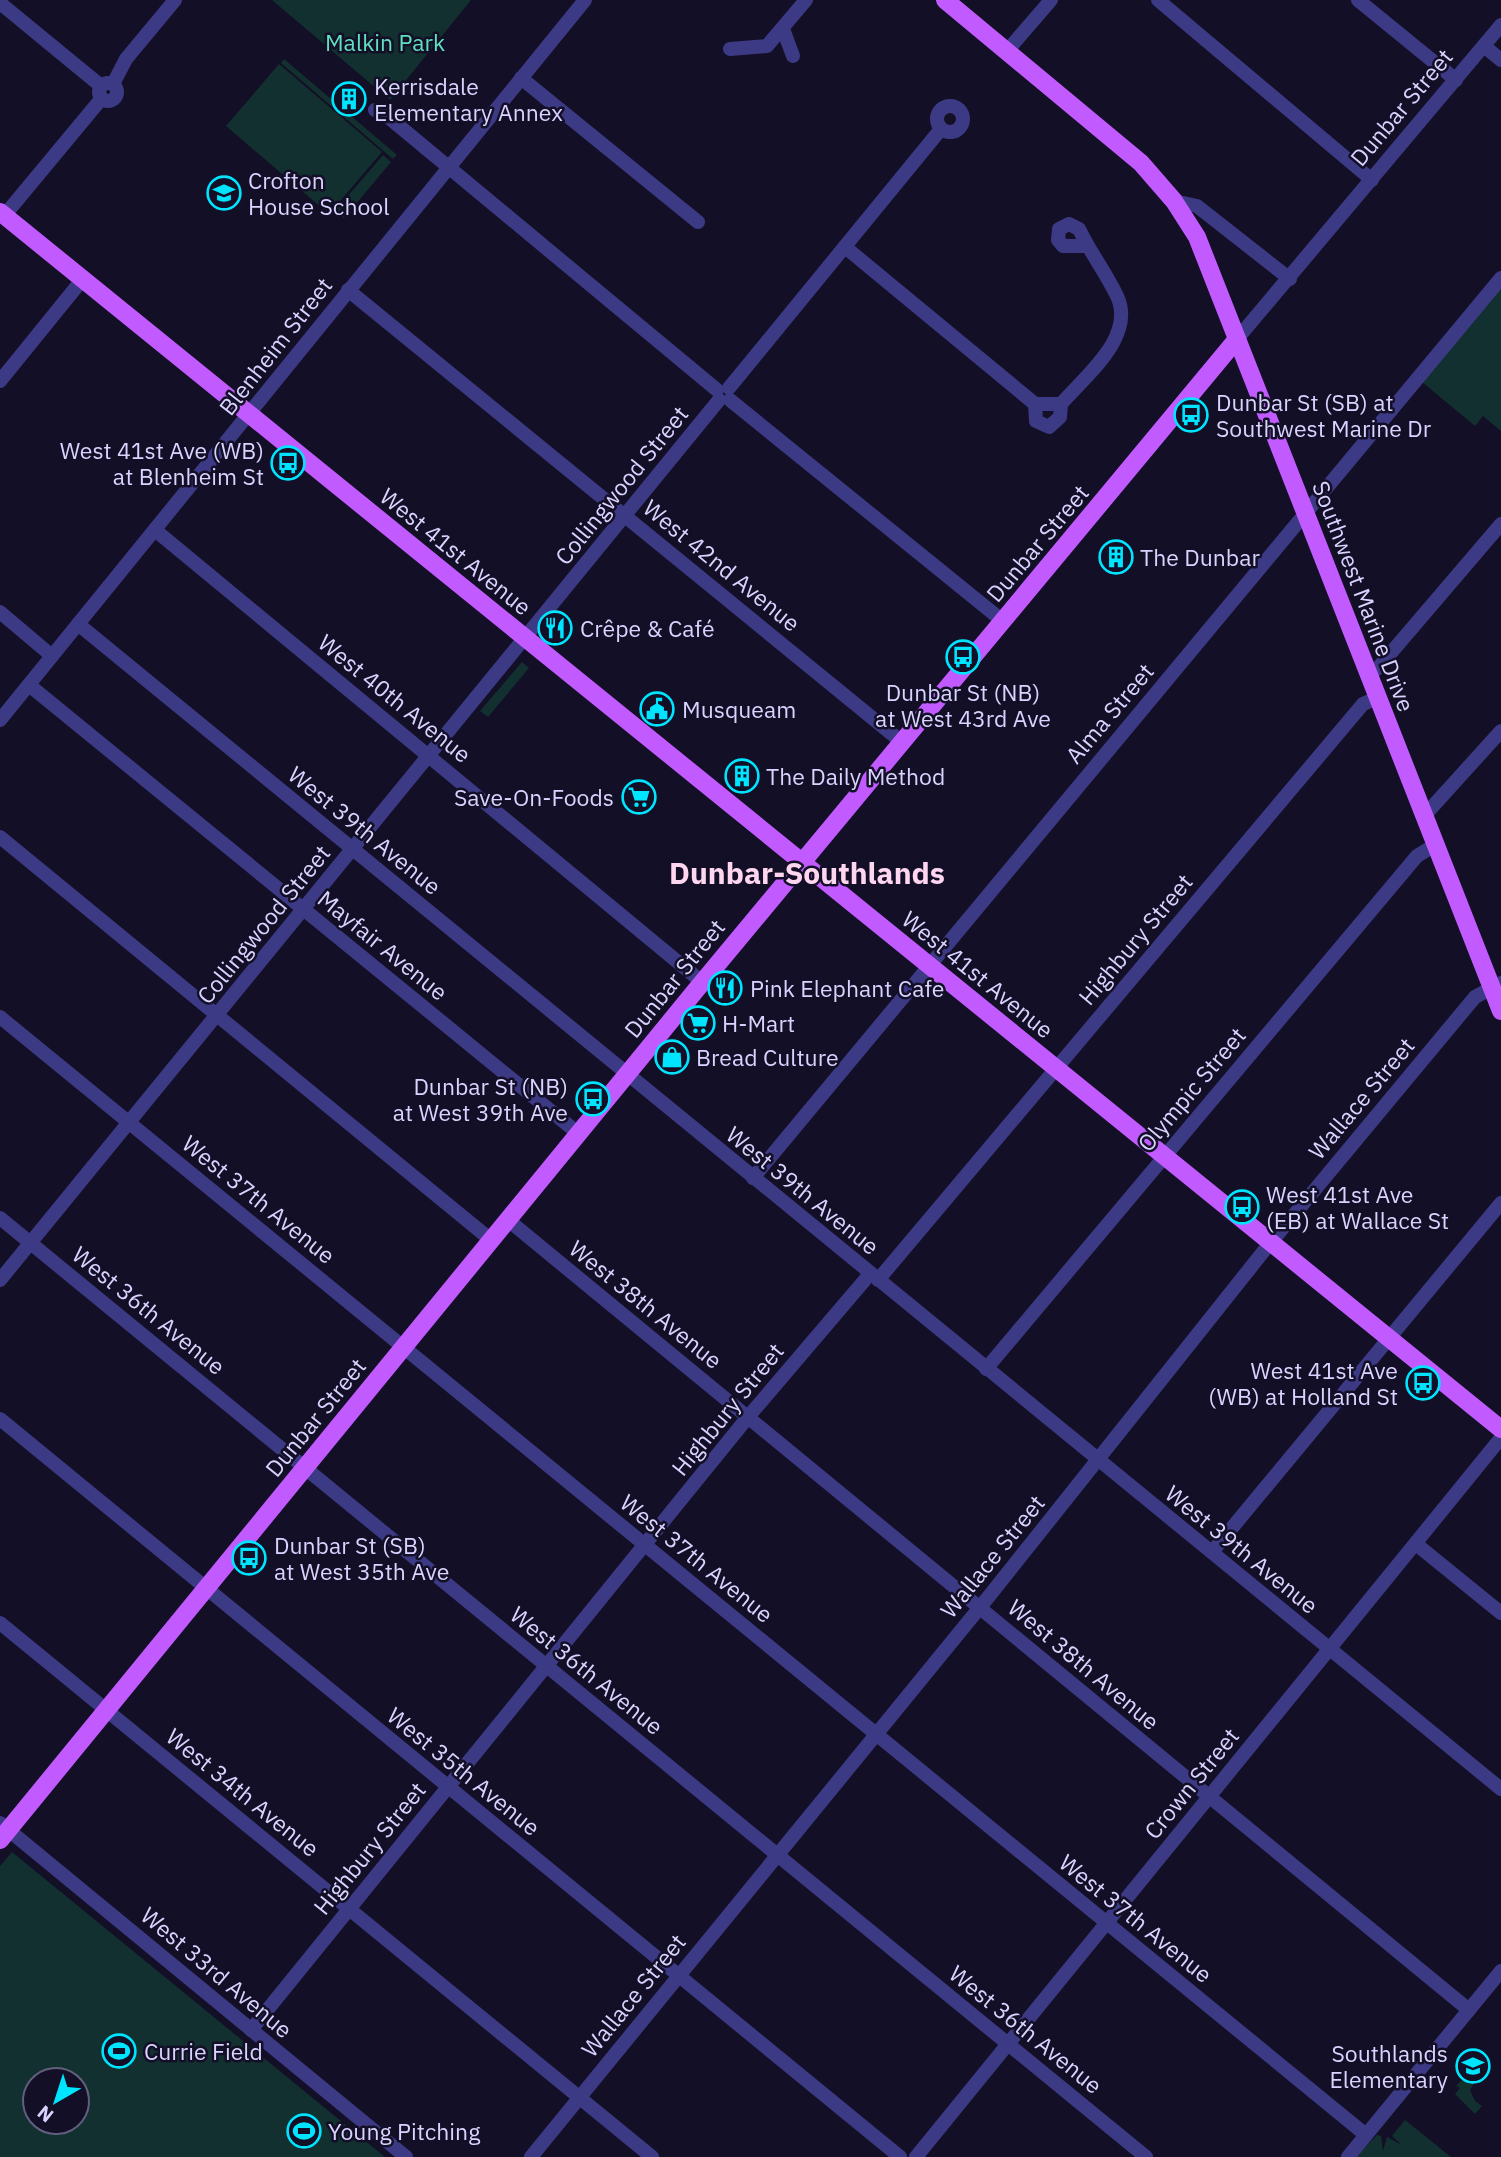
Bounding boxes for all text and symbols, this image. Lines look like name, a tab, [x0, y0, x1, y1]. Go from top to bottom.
park label: Malkin Park	[325, 27, 445, 57]
street label: Dunbar Street	[1343, 42, 1459, 172]
place label: Kerrisdale Elementary Annex	[374, 71, 563, 127]
building icon: Kerrisdale Elementary Annex	[330, 80, 368, 118]
place label: Crofton House School	[248, 165, 389, 221]
school or university icon: Crofton House School	[205, 174, 243, 212]
street label: Blenheim Street	[212, 271, 338, 421]
place label: Dunbar St (SB) at Southwest Marine Dr	[1216, 387, 1432, 443]
bus stop icon: Dunbar St (SB) at Southwest Marine Dr	[1172, 396, 1210, 434]
street label: Collingwood Street	[548, 399, 694, 571]
place label: West 41st Ave (WB) at Blenheim St	[60, 435, 264, 491]
bus stop icon: West 41st Ave (WB) at Blenheim St	[269, 444, 307, 482]
street label: Southwest Marine Drive	[1306, 476, 1422, 716]
street label: Dunbar Street	[979, 478, 1095, 608]
street label: West 41st Avenue	[374, 481, 538, 621]
street label: West 42nd Avenue	[637, 492, 807, 638]
building icon: The Dunbar	[1097, 538, 1135, 576]
place label: The Dunbar	[1140, 542, 1260, 572]
restaurant icon: Crêpe & Café	[536, 609, 574, 647]
place label: Crêpe & Café	[580, 613, 715, 643]
street label: West 40th Avenue	[312, 627, 478, 769]
bus stop icon: Dunbar St (NB) at West 43rd Ave	[944, 638, 982, 676]
street label: Alma Street	[1058, 657, 1160, 769]
place label: Dunbar St (NB) at West 43rd Ave	[875, 677, 1051, 733]
public building icon: Musqueam	[638, 690, 676, 728]
place label: Musqueam	[682, 694, 796, 724]
building icon: The Daily Method	[723, 757, 761, 795]
street label: West 39th Avenue	[282, 759, 448, 901]
place label: The Daily Method	[766, 761, 945, 791]
supermarket icon: Save-On-Foods	[620, 778, 658, 816]
place label: Save-On-Foods	[454, 782, 614, 812]
street label: Collingwood Street	[190, 838, 336, 1010]
district label: Dunbar-Southlands	[669, 853, 945, 892]
street label: Highbury Street	[1071, 867, 1199, 1011]
street label: Mayfair Avenue	[312, 883, 454, 1007]
street label: West 41st Avenue	[896, 904, 1060, 1044]
street label: Dunbar Street	[617, 913, 731, 1043]
restaurant icon: Pink Elephant Cafe	[706, 969, 744, 1007]
place label: Pink Elephant Cafe	[750, 973, 944, 1003]
supermarket icon: H-Mart	[679, 1004, 717, 1042]
place label: H-Mart	[722, 1008, 795, 1038]
street label: Olympic Street	[1130, 1021, 1252, 1157]
street label: Wallace Street	[1301, 1031, 1421, 1165]
shop icon: Bread Culture	[653, 1038, 691, 1076]
place label: Bread Culture	[696, 1042, 839, 1072]
place label: Dunbar St (NB) at West 39th Ave	[393, 1071, 568, 1127]
bus stop icon: Dunbar St (NB) at West 39th Ave	[574, 1080, 612, 1118]
street label: West 39th Avenue	[720, 1119, 886, 1261]
street label: West 37th Avenue	[176, 1128, 342, 1270]
place label: West 41st Ave (EB) at Wallace St	[1266, 1179, 1449, 1235]
bus stop icon: West 41st Ave (EB) at Wallace St	[1223, 1188, 1261, 1226]
street label: West 38th Avenue	[563, 1233, 729, 1375]
street label: West 36th Avenue	[66, 1239, 232, 1381]
street label: Highbury Street	[664, 1336, 790, 1482]
street label: Dunbar Street	[258, 1352, 372, 1482]
place label: West 41st Ave (WB) at Holland St	[1208, 1355, 1398, 1411]
bus stop icon: West 41st Ave (WB) at Holland St	[1404, 1364, 1442, 1402]
street label: West 39th Avenue	[1159, 1478, 1325, 1620]
street label: West 37th Avenue	[614, 1487, 780, 1629]
street label: Wallace Street	[933, 1488, 1051, 1624]
place label: Dunbar St (SB) at West 35th Ave	[274, 1530, 449, 1586]
bus stop icon: Dunbar St (SB) at West 35th Ave	[230, 1539, 268, 1577]
street label: West 38th Avenue	[1002, 1592, 1166, 1736]
street label: West 36th Avenue	[504, 1599, 670, 1741]
street label: West 35th Avenue	[381, 1700, 547, 1842]
street label: West 34th Avenue	[160, 1721, 326, 1863]
street label: Crown Street	[1137, 1721, 1245, 1845]
street label: Highbury Street	[306, 1775, 432, 1921]
street label: West 37th Avenue	[1053, 1847, 1219, 1989]
street label: West 33rd Avenue	[135, 1900, 299, 2044]
street label: Wallace Street	[574, 1927, 692, 2063]
street label: West 36th Avenue	[943, 1958, 1109, 2100]
sports icon: Currie Field	[100, 2032, 138, 2070]
place label: Currie Field	[144, 2036, 263, 2066]
place label: Southlands Elementary	[1329, 2038, 1449, 2094]
school or university icon: Southlands Elementary	[1454, 2047, 1492, 2085]
north arrow	[21, 2066, 91, 2136]
text: N	[32, 2101, 58, 2128]
sports icon: Young Pitching	[285, 2112, 323, 2150]
place label: Young Pitching	[328, 2116, 480, 2146]

